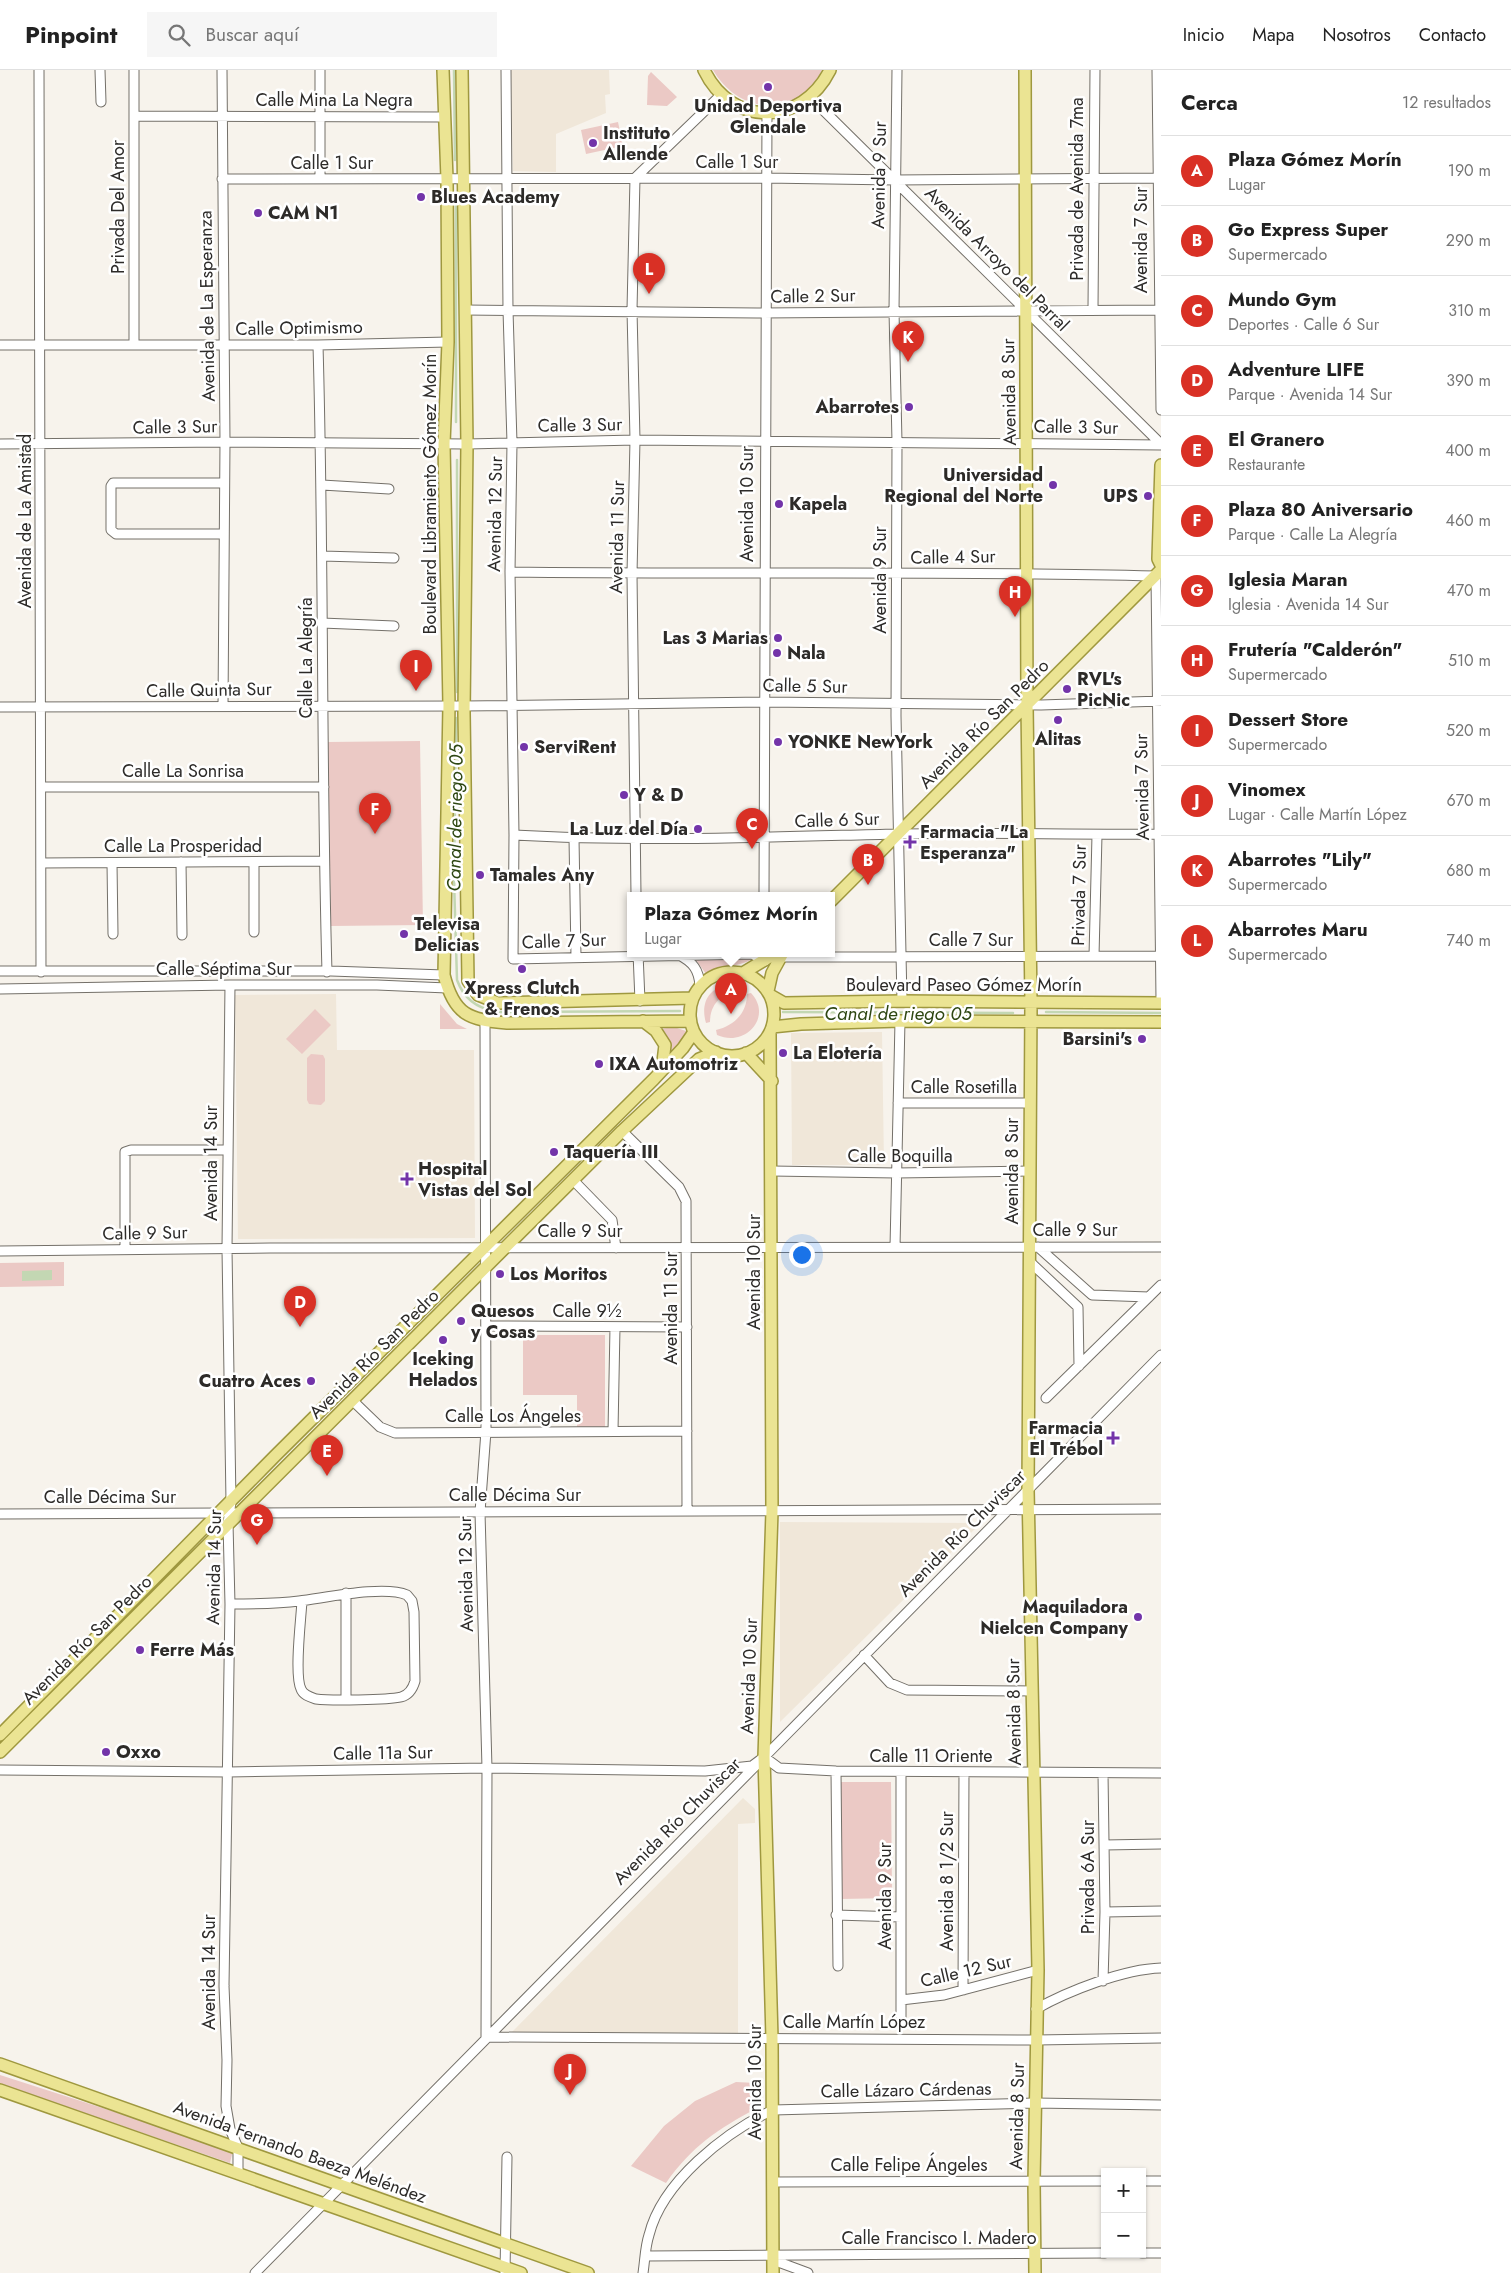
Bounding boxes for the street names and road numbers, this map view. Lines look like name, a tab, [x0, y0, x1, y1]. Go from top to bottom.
street label: Calle Mina La Negra	[255, 87, 413, 113]
street label: Privada de Avenida 7ma	[1064, 97, 1090, 281]
street label: Avenida 9 Sur	[865, 120, 893, 229]
street label: Privada Del Amor	[105, 139, 131, 274]
street label: Calle 1 Sur	[696, 149, 779, 175]
street label: Calle 1 Sur	[291, 150, 374, 176]
street label: Avenida Arroyo del Parral	[919, 181, 1075, 337]
street label: Avenida 7 Sur	[1128, 186, 1154, 293]
street label: Avenida de La Esperanza	[192, 210, 222, 402]
street label: Calle 2 Sur	[770, 282, 857, 310]
street label: Calle Optimismo	[235, 314, 363, 342]
street label: Avenida 8 Sur	[995, 337, 1023, 446]
street label: Boulevard Libramiento Gómez Morín	[417, 354, 443, 634]
street label: Calle 3 Sur	[537, 411, 623, 439]
street label: Calle 3 Sur	[132, 413, 218, 441]
street label: Calle 3 Sur	[1033, 413, 1119, 441]
street label: Avenida de La Amistad	[12, 434, 38, 608]
street label: Avenida 10 Sur	[734, 445, 760, 562]
street label: Avenida 12 Sur	[481, 455, 509, 572]
street label: Avenida 11 Sur	[603, 479, 631, 594]
street label: Avenida 9 Sur	[867, 525, 893, 634]
street label: Calle 4 Sur	[910, 543, 997, 571]
street label: Calle La Alegría	[293, 597, 319, 719]
street label: Avenida Río San Pedro	[913, 653, 1055, 795]
street label: Calle 5 Sur	[762, 672, 849, 700]
street label: Calle Quinta Sur	[146, 676, 273, 704]
street label: Avenida 7 Sur	[1128, 733, 1156, 841]
street label: Calle La Sonrisa	[122, 758, 244, 784]
street label: Calle 6 Sur	[794, 805, 881, 834]
street label: Calle La Prosperidad	[104, 833, 262, 859]
street label: Privada 7 Sur	[1065, 843, 1093, 946]
street label: Calle 7 Sur	[521, 927, 607, 955]
street label: Calle 7 Sur	[929, 927, 1014, 953]
street label: Calle Séptima Sur	[156, 956, 293, 982]
street label: Boulevard Paseo Gómez Morín	[846, 972, 1082, 998]
street label: Calle Rosetilla	[911, 1074, 1017, 1100]
street label: Avenida 14 Sur	[198, 1104, 224, 1221]
street label: Avenida 8 Sur	[999, 1117, 1025, 1225]
street label: Calle Boquilla	[847, 1143, 953, 1169]
street label: Avenida 10 Sur	[741, 1213, 767, 1330]
street label: Calle 9 Sur	[1032, 1217, 1118, 1243]
street label: Calle 9 Sur	[537, 1218, 623, 1244]
street label: Calle 9 Sur	[102, 1219, 189, 1247]
street label: Avenida 11 Sur	[658, 1250, 684, 1365]
street label: Avenida Río San Pedro	[303, 1283, 445, 1425]
street label: Calle 9½	[552, 1298, 622, 1324]
street label: Calle Los Ángeles	[445, 1403, 581, 1429]
street label: Avenida Río Chuviscar	[892, 1463, 1032, 1603]
street label: Calle Décima Sur	[449, 1482, 582, 1508]
street label: Calle Décima Sur	[44, 1484, 177, 1510]
street label: Avenida 14 Sur	[200, 1508, 228, 1625]
street label: Avenida 12 Sur	[452, 1515, 480, 1632]
street label: Avenida Río San Pedro	[16, 1569, 158, 1711]
street label: Avenida 10 Sur	[734, 1617, 764, 1734]
street label: Avenida 8 Sur	[1000, 1657, 1028, 1766]
street label: Calle 11a Sur	[333, 1739, 434, 1767]
street label: Calle 11 Oriente	[870, 1743, 992, 1769]
street label: Avenida Río Chuviscar	[607, 1751, 747, 1891]
street label: Avenida 8 1/2 Sur	[934, 1810, 960, 1951]
street label: Privada 6A Sur	[1075, 1819, 1101, 1934]
street label: Avenida 9 Sur	[872, 1841, 898, 1950]
street label: Avenida 14 Sur	[196, 1913, 222, 2030]
street label: Calle 12 Sur	[918, 1948, 1015, 1994]
street label: Calle Martín López	[783, 2009, 926, 2035]
street label: Avenida 10 Sur	[742, 2023, 768, 2140]
street label: Avenida 8 Sur	[1003, 2061, 1031, 2170]
street label: Calle Lázaro Cárdenas	[820, 2076, 992, 2104]
street label: Avenida Fernando Baeza Meléndez	[170, 2094, 431, 2210]
street label: Calle Felipe Ángeles	[831, 2152, 987, 2178]
street label: Calle Francisco I. Madero	[842, 2225, 1037, 2251]

